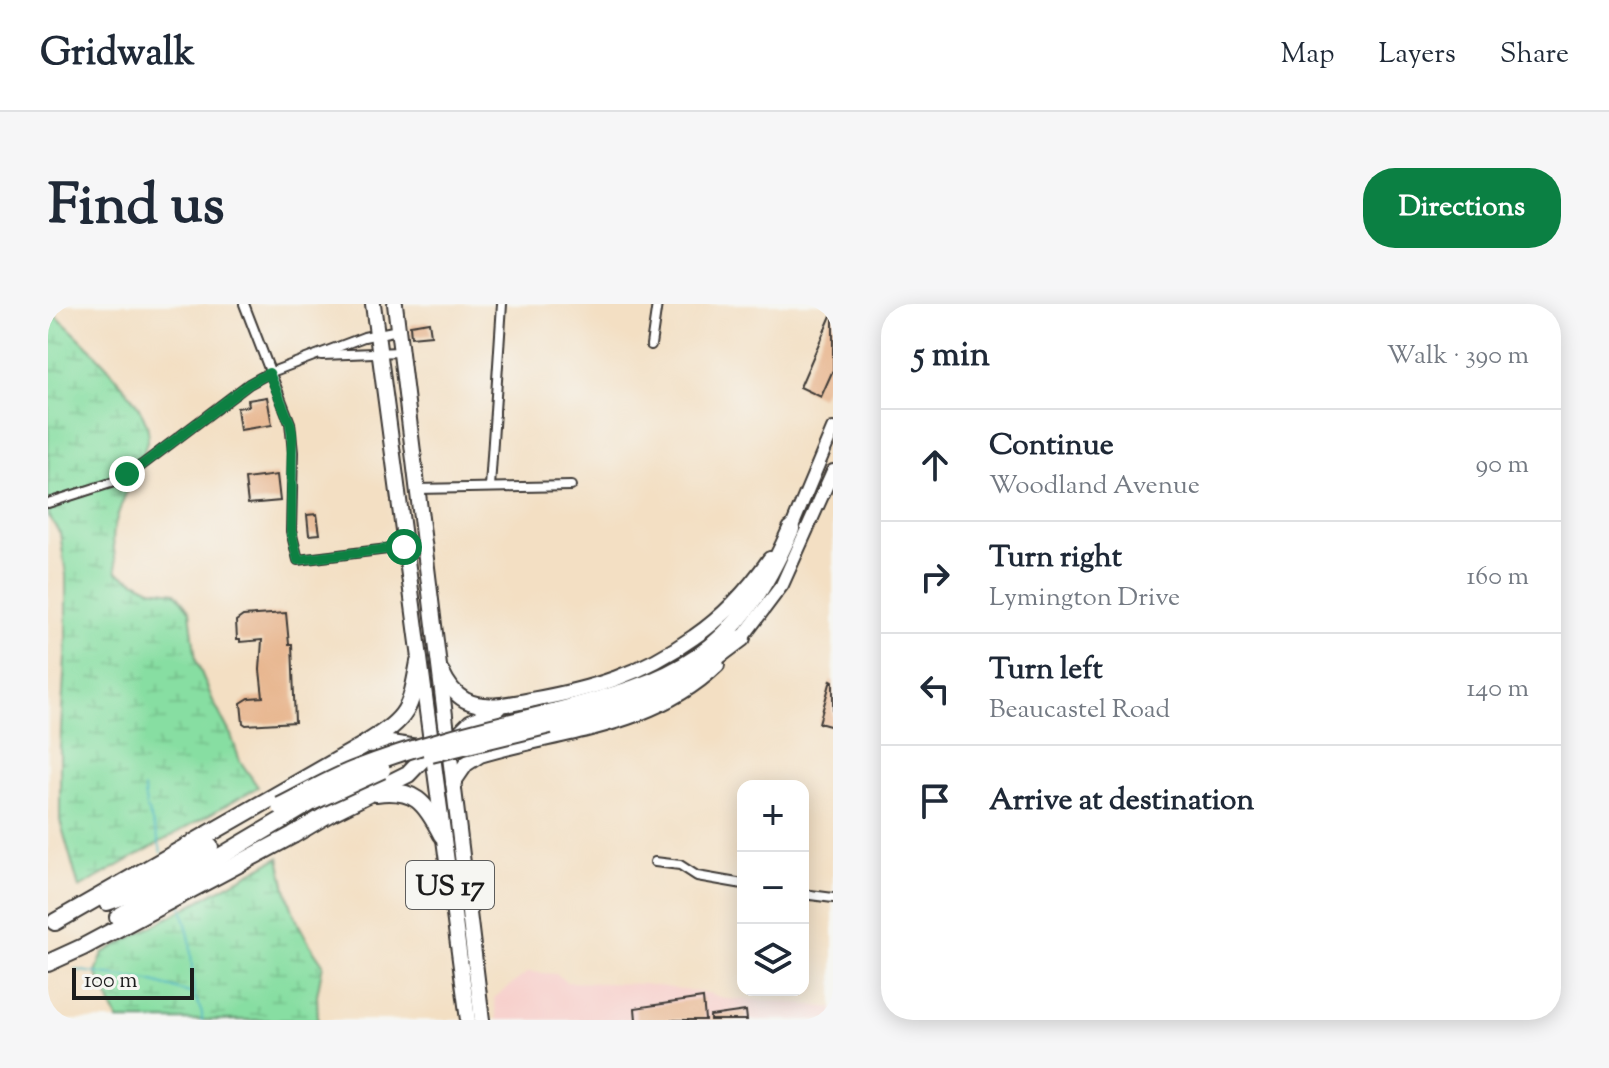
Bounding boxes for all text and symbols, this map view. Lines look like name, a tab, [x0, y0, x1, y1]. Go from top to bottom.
text: Gridwalk	[40, 28, 195, 82]
text: Map	[1281, 35, 1334, 75]
text: Layers	[1378, 35, 1456, 75]
text: Share	[1500, 35, 1569, 75]
text: Find us	[48, 168, 224, 249]
button: Directions	[1363, 168, 1561, 248]
text: 5 min	[913, 332, 990, 381]
text: Walk · 390 m	[1387, 338, 1529, 375]
text: Continue	[989, 425, 1114, 468]
icon: ahead	[913, 443, 957, 487]
text: 90 m	[1476, 447, 1529, 484]
route end	[109, 456, 145, 492]
text: Woodland Avenue	[989, 468, 1200, 505]
route start	[386, 529, 422, 565]
text: Turn right	[989, 537, 1122, 580]
icon: right	[913, 555, 957, 599]
text: 160 m	[1466, 559, 1529, 596]
text: Lymington Drive	[989, 580, 1180, 617]
text: Turn left	[989, 649, 1103, 692]
icon: left	[913, 667, 957, 711]
text: 140 m	[1466, 671, 1529, 708]
text: Beaucastel Road	[989, 692, 1170, 729]
icon: arrive	[913, 779, 957, 823]
map controls	[737, 780, 809, 996]
button: +	[737, 780, 809, 852]
text: Arrive at destination	[989, 780, 1254, 823]
button: −	[737, 852, 809, 924]
road number: US 17	[406, 861, 494, 909]
button: layers	[737, 924, 809, 996]
scale bar	[72, 964, 194, 1000]
text: 100 m	[84, 966, 137, 998]

